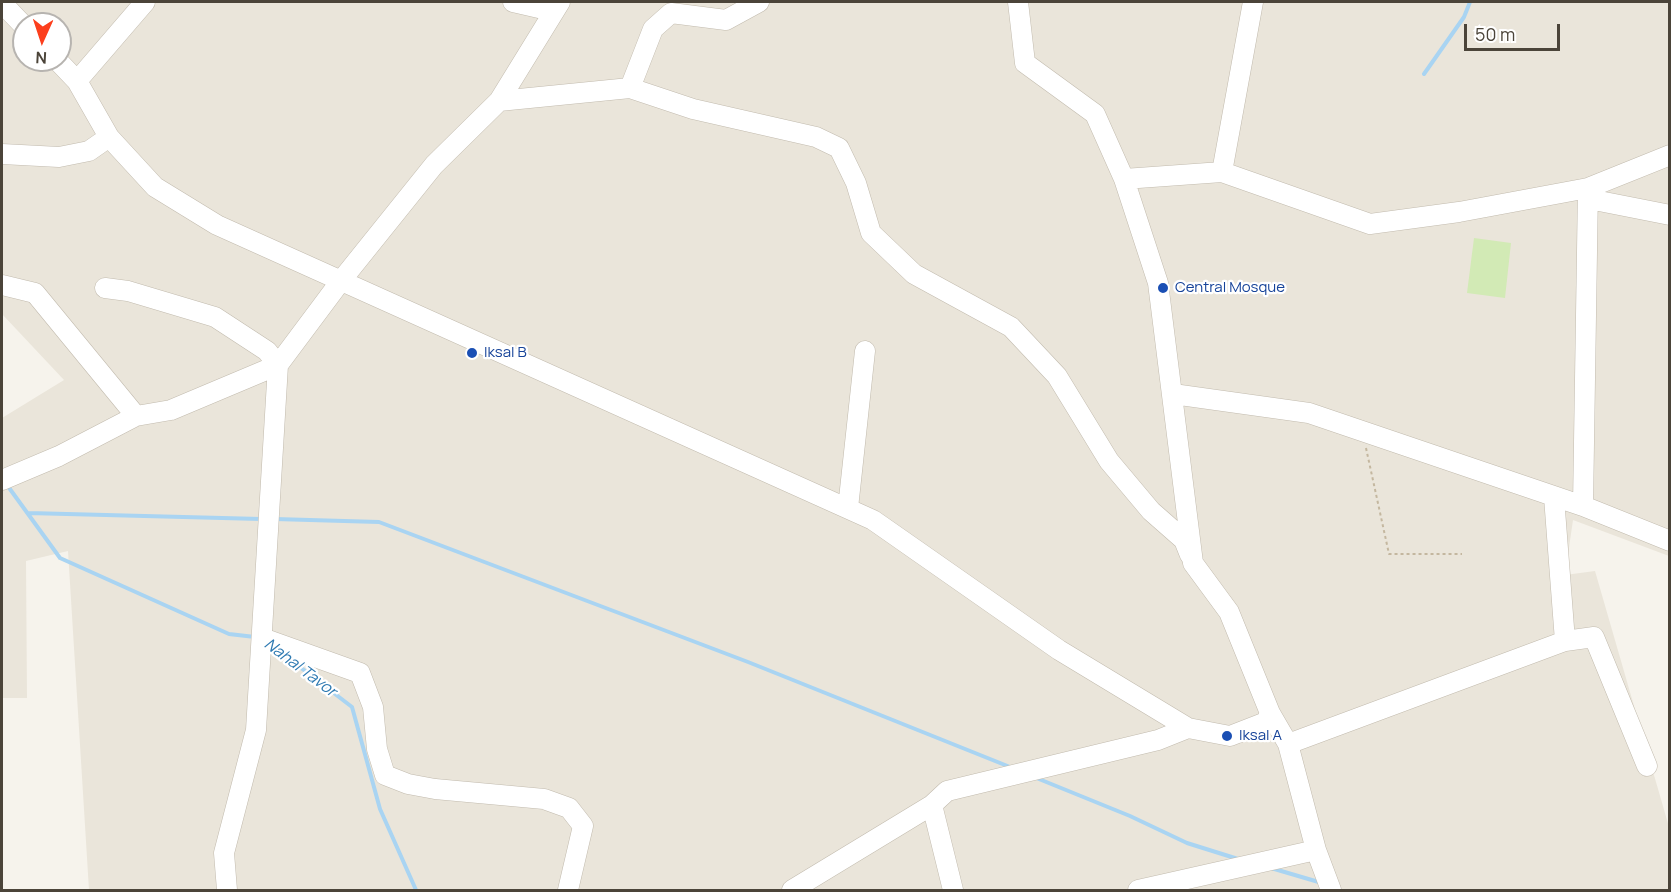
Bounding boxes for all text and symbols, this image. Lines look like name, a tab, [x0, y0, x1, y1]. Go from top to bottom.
north arrow	[12, 12, 72, 72]
scale bar	[1467, 12, 1563, 50]
text: 50 m	[1475, 22, 1515, 46]
text: N	[35, 47, 47, 69]
place label: Central Mosque	[1175, 279, 1285, 297]
marker: Central Mosque	[1156, 281, 1170, 295]
place label: Iksal B	[484, 344, 527, 362]
marker: Iksal B	[465, 346, 479, 360]
water label: Nahal Tavor	[260, 635, 340, 701]
place label: Iksal A	[1239, 727, 1282, 745]
marker: Iksal A	[1220, 729, 1234, 743]

